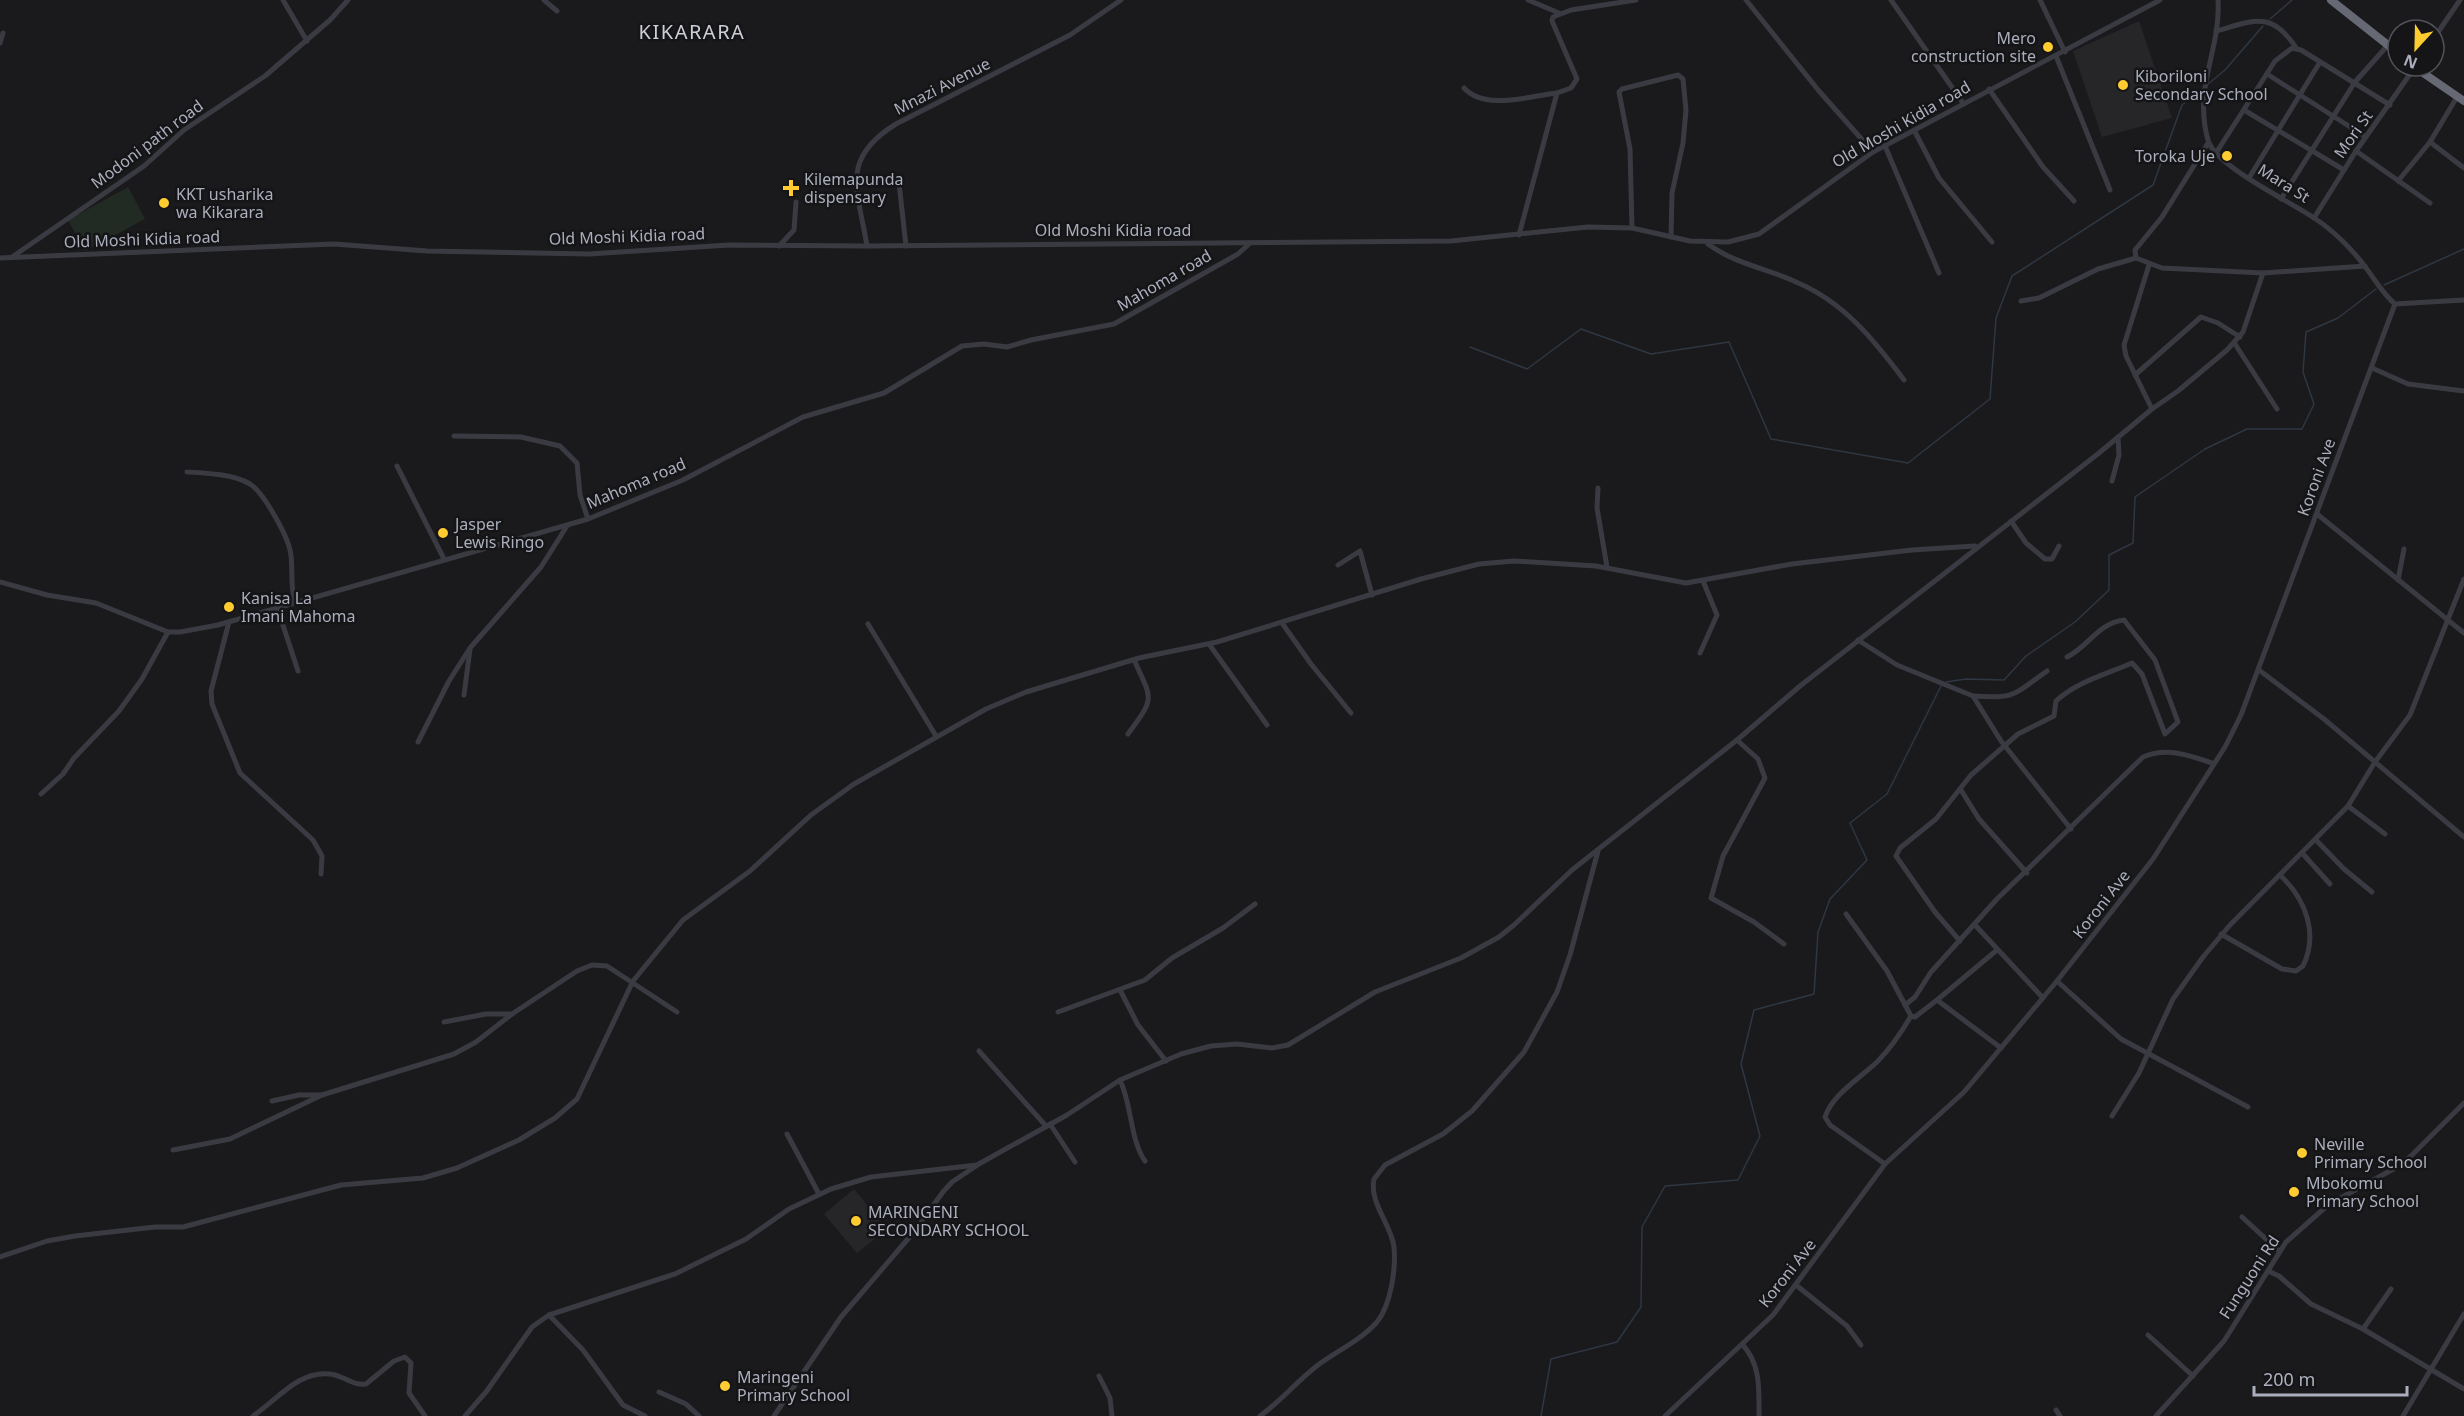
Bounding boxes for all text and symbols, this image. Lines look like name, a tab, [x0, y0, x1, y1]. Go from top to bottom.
district label: KIKARARA	[639, 18, 745, 45]
north arrow	[2386, 18, 2446, 78]
place label: Mero construction site	[1911, 27, 2036, 67]
marker: Mero construction site	[2041, 40, 2055, 54]
text: N	[2400, 49, 2421, 75]
street label: Mnazi Avenue	[890, 52, 994, 120]
place label: Kiboriloni Secondary School	[2135, 65, 2268, 105]
street label: Old Moshi Kidia road	[1828, 75, 1974, 173]
marker: Kiboriloni Secondary School	[2116, 78, 2130, 92]
street label: Modoni path road	[86, 94, 208, 194]
street label: Mori St	[2329, 106, 2378, 162]
place label: Toroka Uje	[2135, 145, 2215, 167]
marker: Toroka Uje	[2220, 149, 2234, 163]
street label: Mara St	[2254, 158, 2314, 208]
place label: Kilemapunda dispensary	[804, 168, 904, 208]
marker: Kilemapunda dispensary	[782, 179, 800, 197]
place label: KKT usharika wa Kikarara	[176, 183, 274, 223]
marker: KKT usharika wa Kikarara	[157, 196, 171, 210]
street label: Old Moshi Kidia road	[1035, 219, 1191, 241]
street label: Old Moshi Kidia road	[548, 222, 706, 250]
street label: Old Moshi Kidia road	[63, 225, 221, 253]
street label: Mahoma road	[1113, 244, 1215, 316]
street label: Koroni Ave	[2292, 435, 2340, 519]
street label: Mahoma road	[583, 452, 689, 514]
place label: Jasper Lewis Ringo	[453, 513, 544, 553]
marker: Jasper Lewis Ringo	[436, 526, 450, 540]
place label: Kanisa La Imani Mahoma	[241, 587, 356, 627]
marker: Kanisa La Imani Mahoma	[222, 600, 236, 614]
street label: Koroni Ave	[2067, 865, 2135, 943]
place label: Neville Primary School	[2314, 1133, 2427, 1173]
marker: Neville Primary School	[2295, 1146, 2309, 1160]
place label: Mbokomu Primary School	[2306, 1172, 2419, 1212]
marker: Mbokomu Primary School	[2287, 1185, 2301, 1199]
place label: MARINGENI SECONDARY SCHOOL	[868, 1201, 1029, 1241]
marker: MARINGENI SECONDARY SCHOOL	[849, 1214, 863, 1228]
street label: Funguoni Rd	[2214, 1231, 2284, 1323]
street label: Koroni Ave	[1753, 1234, 1821, 1312]
scale bar	[2254, 1359, 2407, 1397]
place label: Maringeni Primary School	[737, 1366, 850, 1406]
text: 200 m	[2263, 1367, 2315, 1391]
marker: Maringeni Primary School	[718, 1379, 732, 1393]

